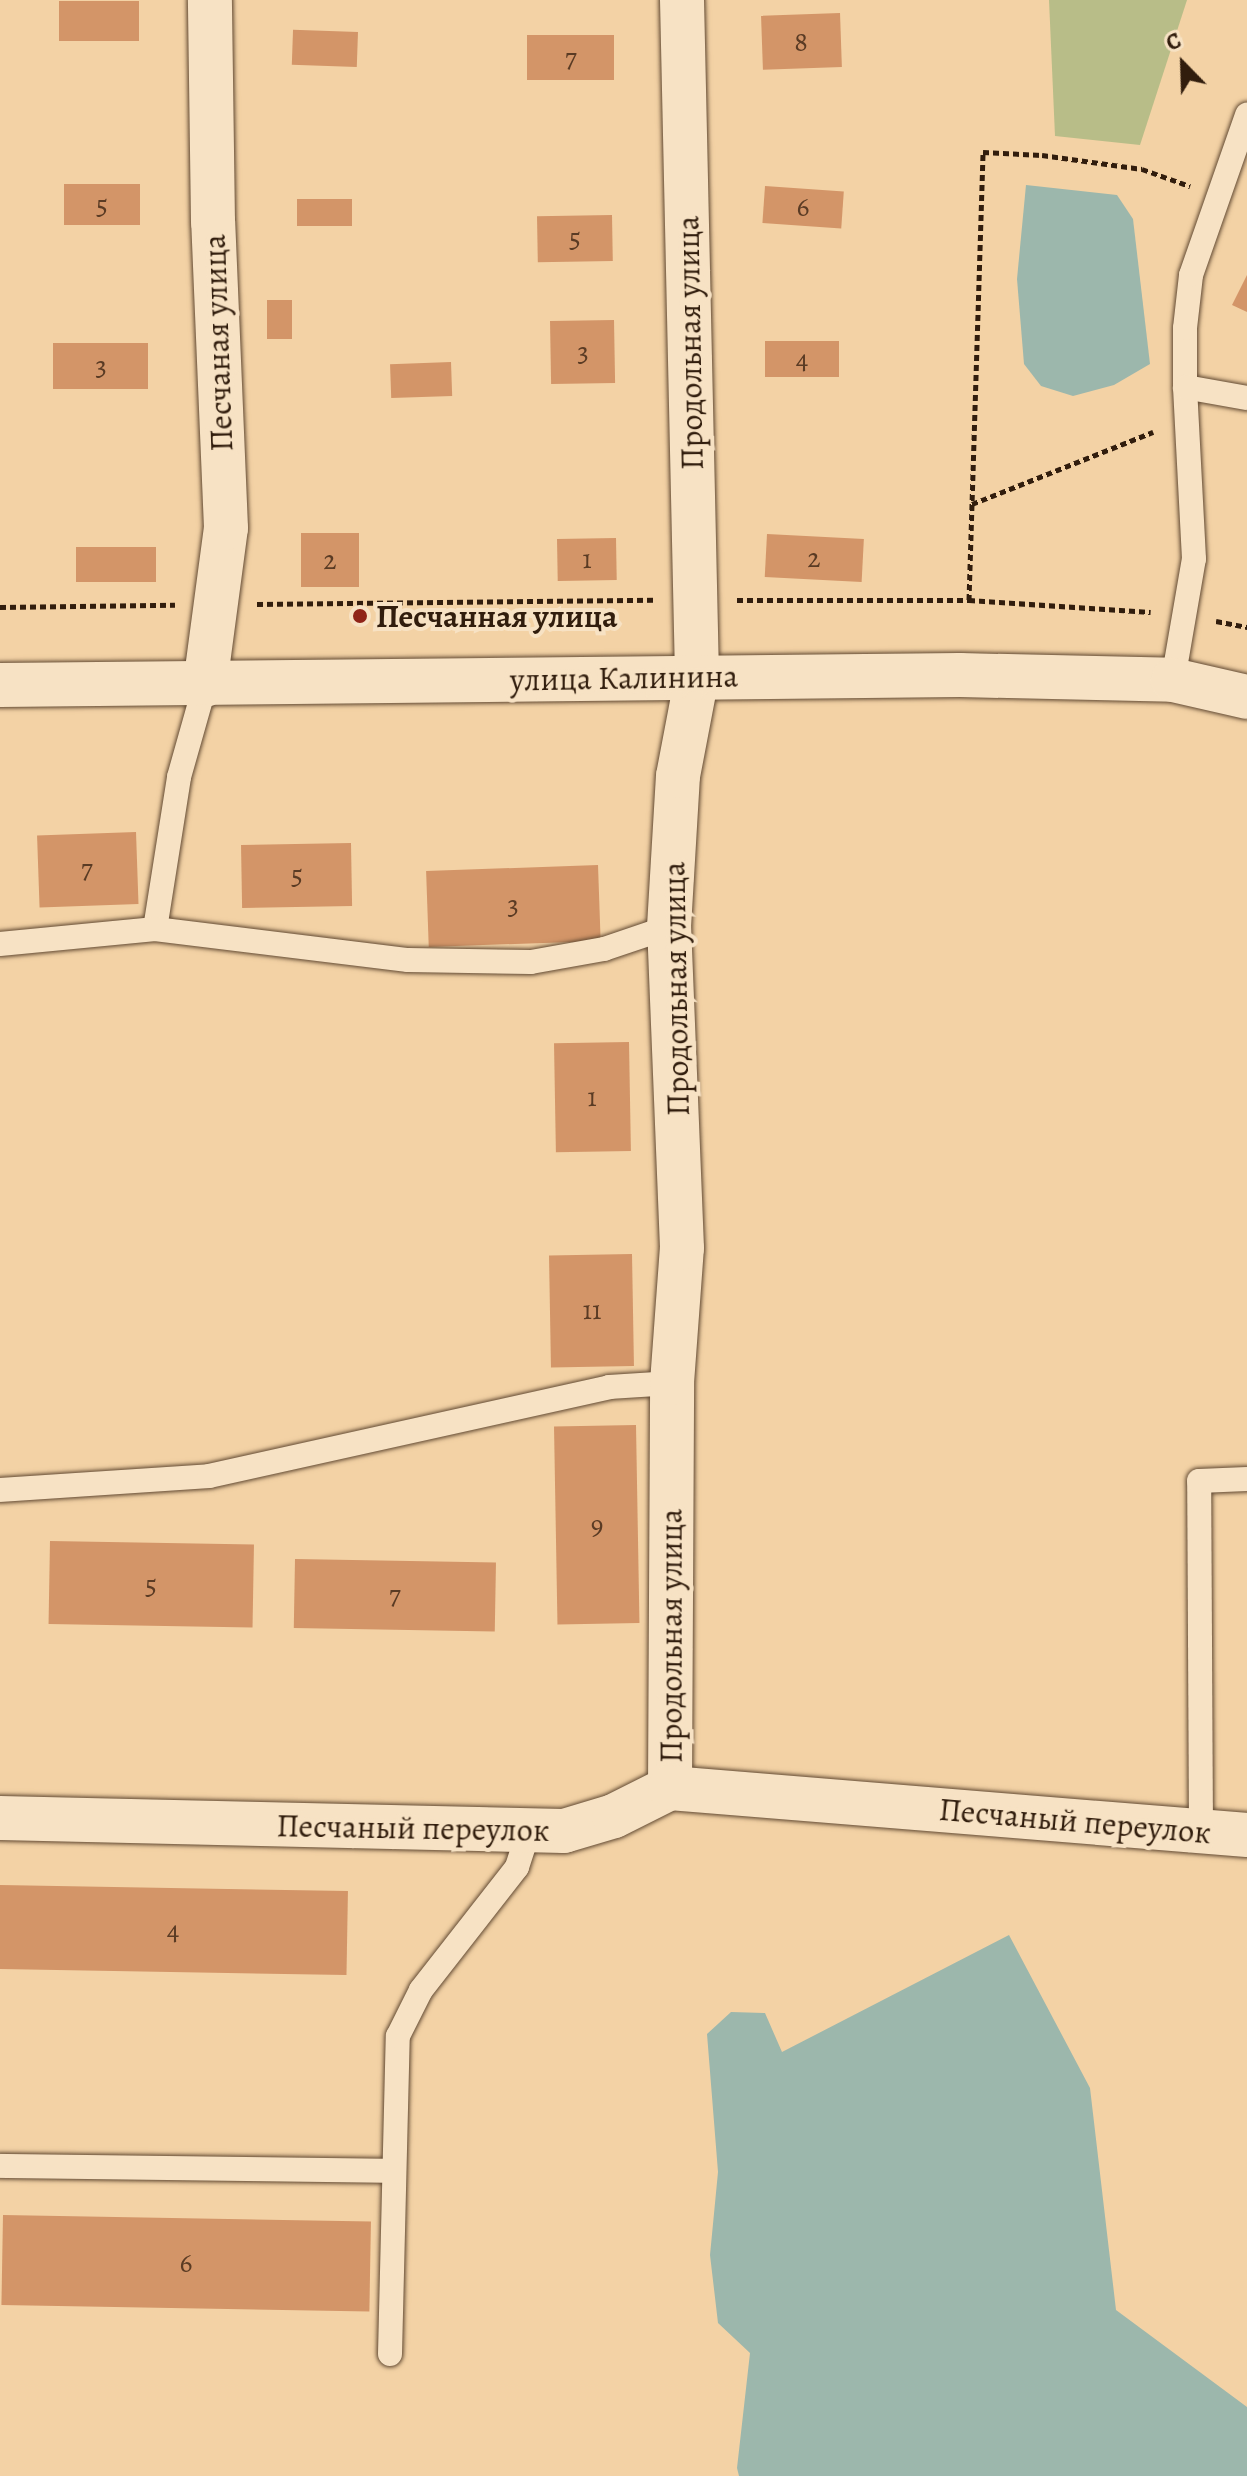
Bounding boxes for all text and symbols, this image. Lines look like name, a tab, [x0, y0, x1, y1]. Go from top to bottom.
north arrow	[1143, 24, 1223, 104]
house number: 8	[794, 25, 808, 59]
text: С	[1162, 25, 1186, 58]
house number: 7	[565, 41, 577, 75]
house number: 5	[96, 188, 108, 222]
house number: 6	[797, 190, 809, 224]
street label: Продольная улица	[669, 215, 711, 471]
house number: 5	[569, 221, 581, 255]
street label: Песчаная улица	[195, 234, 241, 452]
house number: 3	[577, 335, 589, 369]
house number: 4	[796, 342, 808, 376]
house number: 3	[95, 349, 107, 383]
house number: 2	[807, 541, 821, 575]
house number: 1	[582, 542, 592, 576]
house number: 2	[323, 543, 337, 577]
place label: Песчанная улица	[376, 597, 617, 635]
marker: Песчанная улица	[351, 607, 369, 625]
street label: улица Калинина	[510, 657, 738, 699]
house number: 7	[81, 852, 93, 886]
house number: 5	[291, 858, 303, 892]
street label: Продольная улица	[655, 861, 697, 1117]
house number: 3	[507, 888, 519, 922]
house number: 1	[587, 1080, 597, 1114]
house number: 11	[582, 1293, 602, 1327]
house number: 9	[591, 1508, 603, 1542]
street label: Продольная улица	[652, 1509, 690, 1763]
house number: 5	[145, 1568, 157, 1602]
house number: 7	[389, 1578, 401, 1612]
street label: Песчаный переулок	[937, 1790, 1213, 1852]
street label: Песчаный переулок	[276, 1806, 550, 1850]
house number: 4	[167, 1913, 179, 1947]
house number: 6	[180, 2246, 192, 2280]

